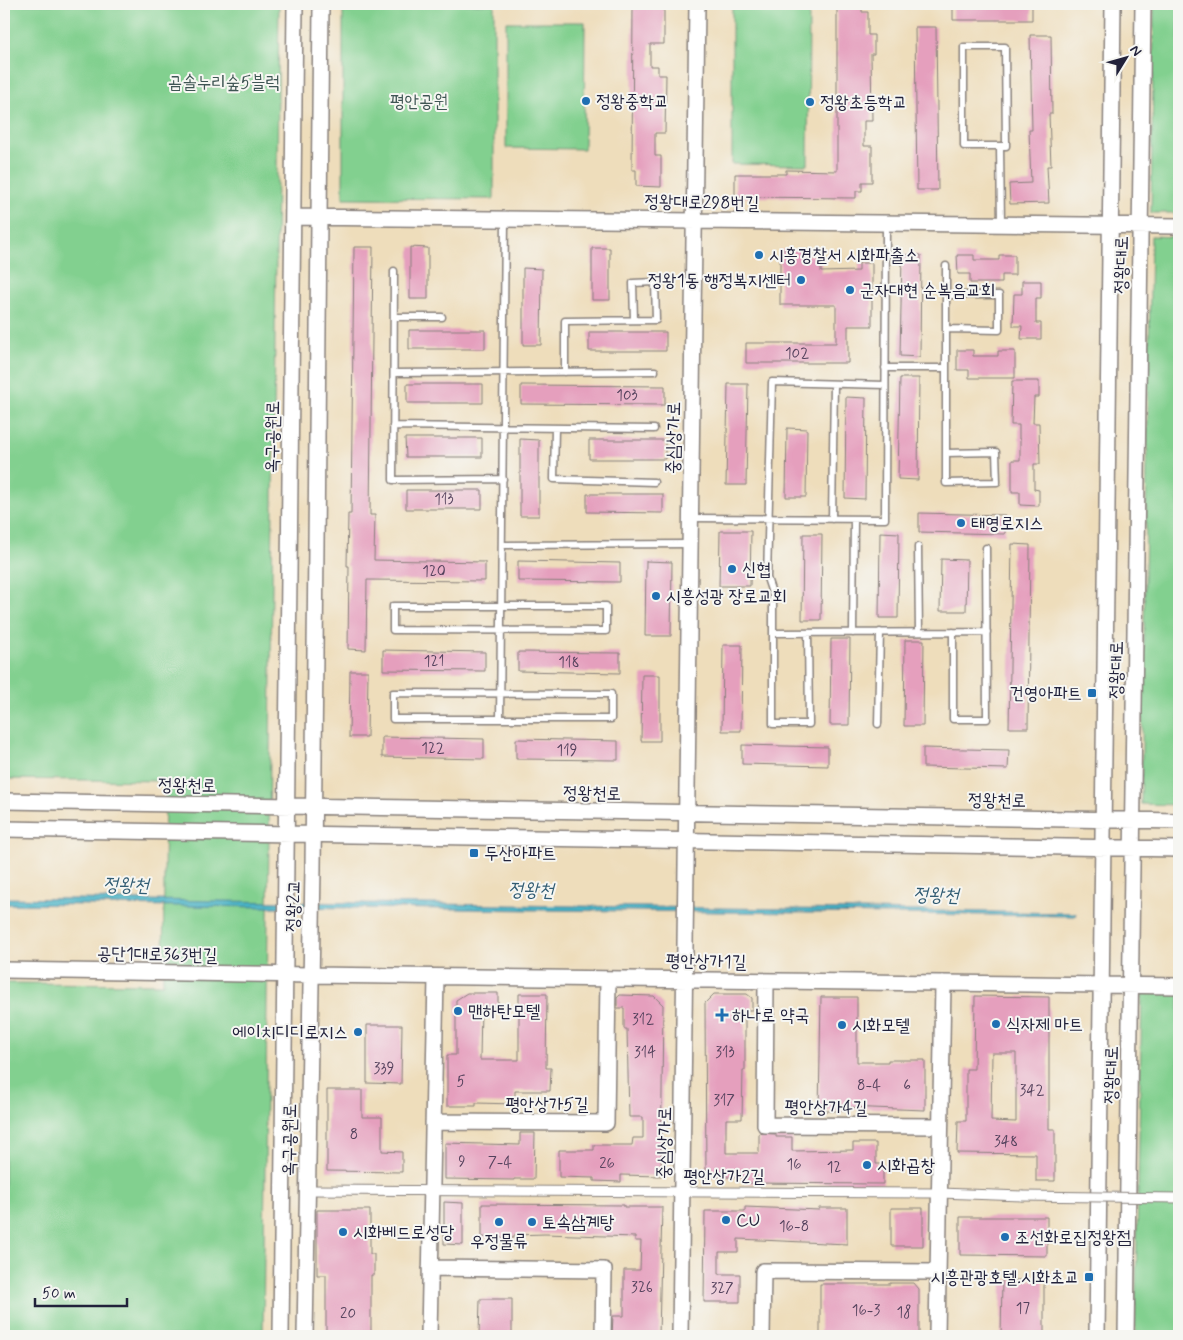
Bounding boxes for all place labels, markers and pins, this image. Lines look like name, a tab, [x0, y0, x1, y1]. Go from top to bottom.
place label: 정왕중학교	[596, 90, 668, 114]
place label: 정왕초등학교	[820, 91, 907, 115]
marker: 정왕중학교	[580, 95, 592, 107]
marker: 정왕초등학교	[804, 96, 816, 108]
place label: 시흥경찰서 시화파출소	[769, 244, 919, 268]
marker: 시흥경찰서 시화파출소	[753, 249, 765, 261]
place label: 정왕1동 행정복지센터	[648, 269, 791, 293]
marker: 정왕1동 행정복지센터	[795, 274, 807, 286]
place label: 군자대현 순복음교회	[860, 279, 995, 303]
marker: 군자대현 순복음교회	[844, 284, 856, 296]
place label: 태영로지스	[971, 512, 1043, 536]
marker: 태영로지스	[955, 517, 967, 529]
place label: 신협	[742, 558, 771, 582]
marker: 신협	[726, 563, 738, 575]
place label: 시흥성광 장로교회	[666, 585, 787, 609]
marker: 시흥성광 장로교회	[650, 590, 662, 602]
place label: 건영아파트	[1010, 682, 1082, 706]
marker: 건영아파트	[1086, 687, 1098, 699]
place label: 두산아파트	[484, 842, 556, 866]
marker: 두산아파트	[468, 847, 480, 859]
place label: 맨하탄모텔	[468, 1000, 540, 1024]
place label: 하나로 약국	[732, 1004, 809, 1028]
marker: 맨하탄모텔	[452, 1005, 464, 1017]
marker: 하나로 약국	[716, 1009, 728, 1021]
place label: 식자제 마트	[1006, 1013, 1083, 1037]
place label: 시화모텔	[852, 1014, 910, 1038]
marker: 식자제 마트	[990, 1018, 1002, 1030]
marker: 시화모텔	[836, 1019, 848, 1031]
place label: 에이치디디로지스	[232, 1021, 348, 1045]
marker: 에이치디디로지스	[352, 1026, 364, 1038]
place label: 시화곱창	[877, 1154, 935, 1178]
marker: 시화곱창	[861, 1159, 873, 1171]
place label: CU	[736, 1209, 761, 1233]
place label: 토속삼계탕	[542, 1211, 615, 1235]
marker: CU	[720, 1214, 732, 1226]
marker: 우정물류	[493, 1216, 505, 1228]
marker: 토속삼계탕	[526, 1216, 538, 1228]
place label: 시화베드로성당	[353, 1221, 455, 1245]
marker: 시화베드로성당	[337, 1226, 349, 1238]
place label: 조선화로집정왕점	[1015, 1226, 1131, 1250]
place label: 우정물류	[470, 1230, 528, 1254]
marker: 조선화로집정왕점	[999, 1231, 1011, 1243]
place label: 시흥관광호텔.시화초교	[930, 1266, 1079, 1290]
marker: 시흥관광호텔.시화초교	[1083, 1271, 1095, 1283]

